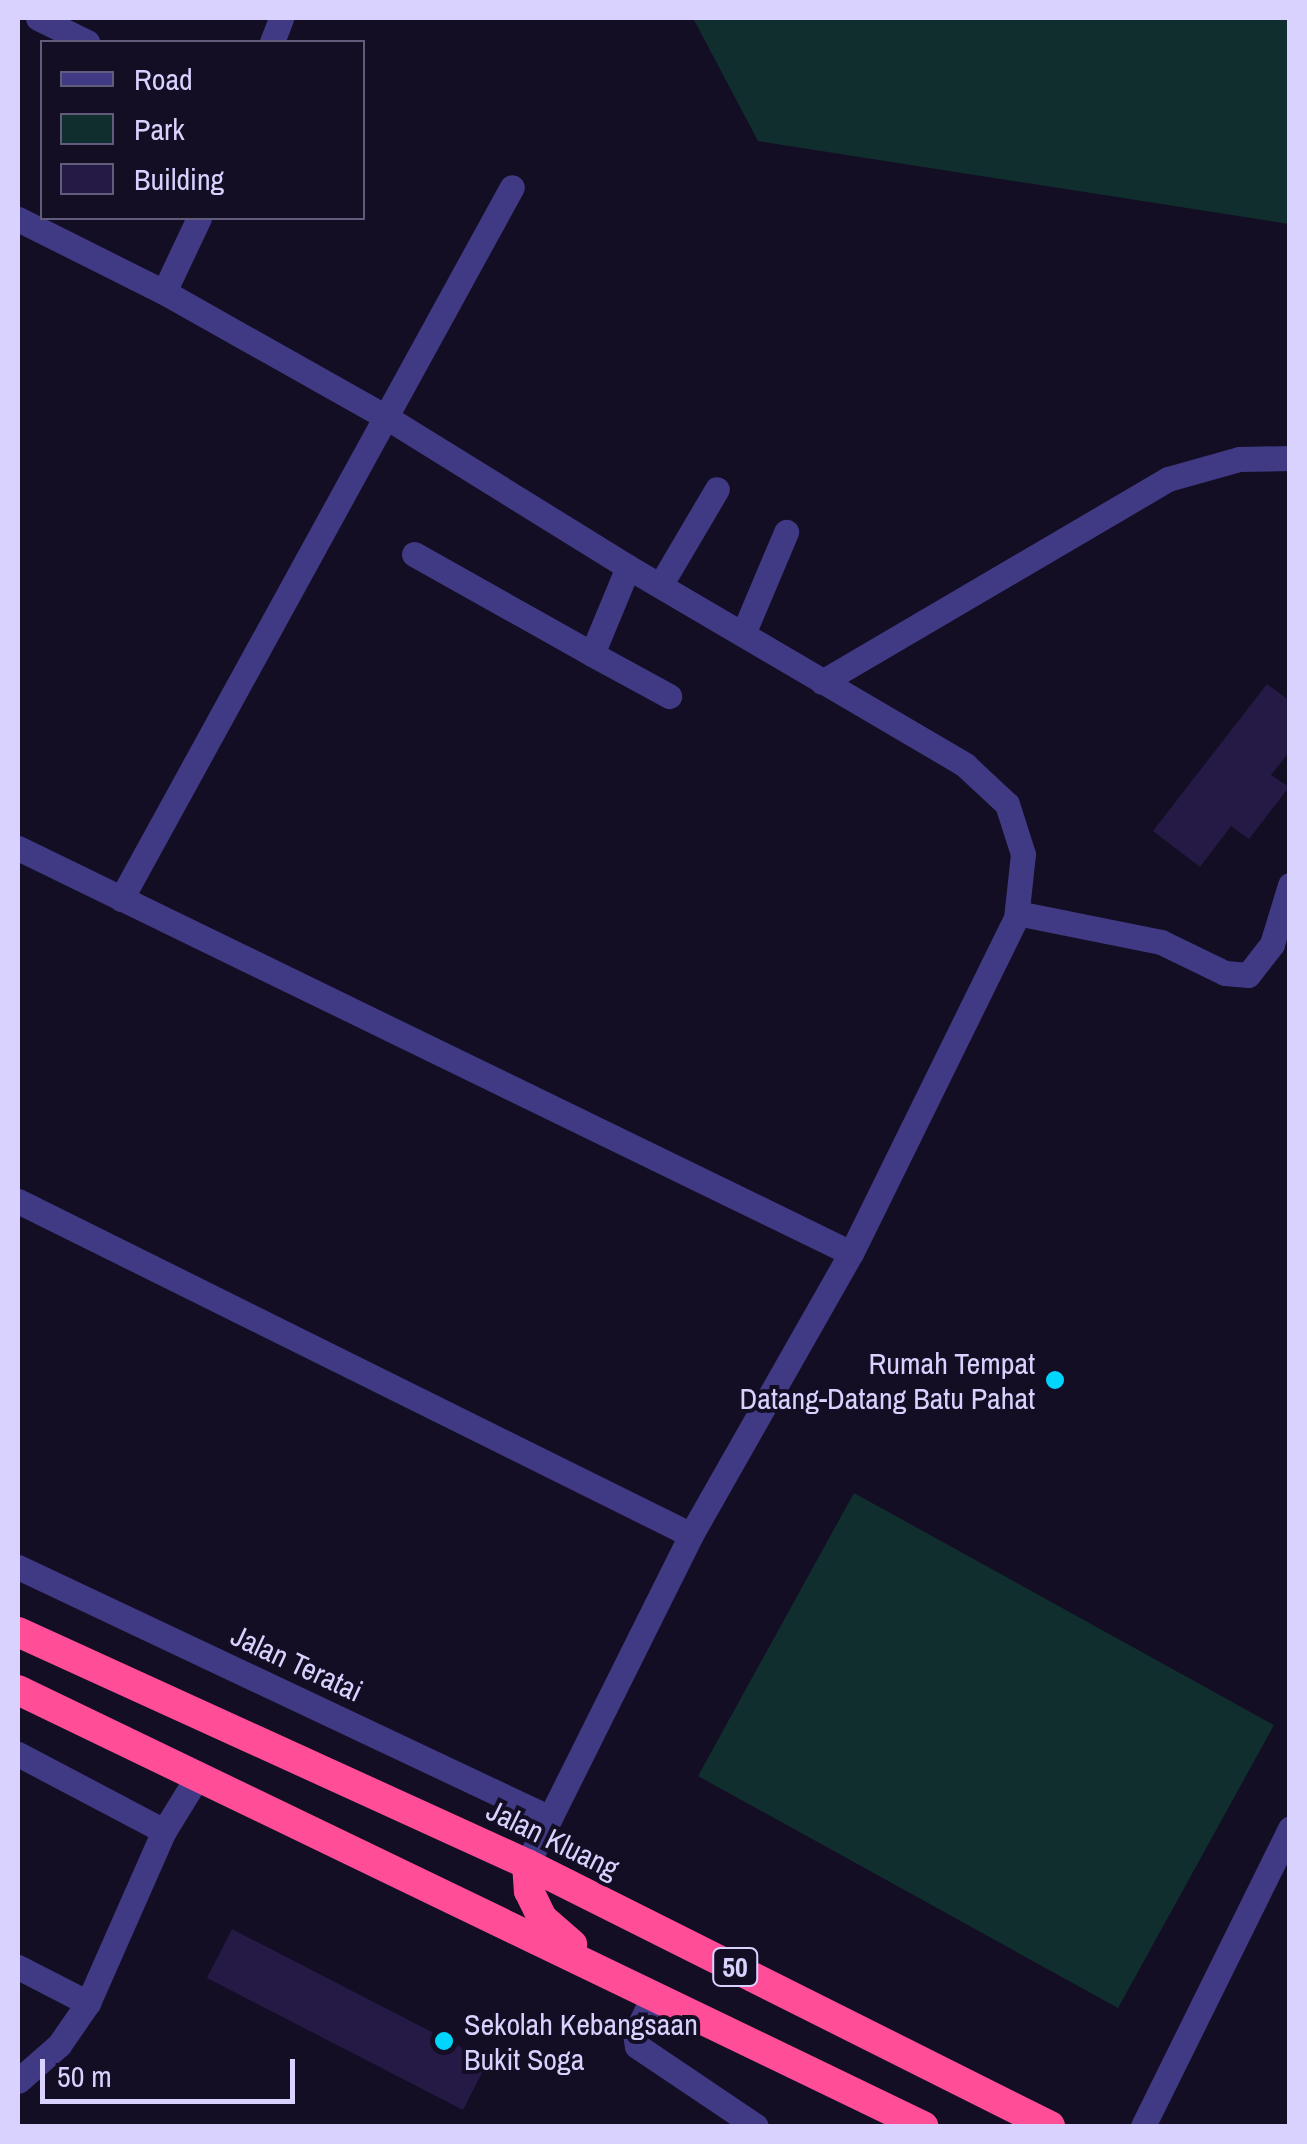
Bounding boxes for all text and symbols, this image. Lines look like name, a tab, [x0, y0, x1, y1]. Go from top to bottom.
legend	[40, 40, 365, 220]
text: Road	[134, 59, 193, 99]
text: Park	[134, 109, 185, 149]
text: Building	[134, 159, 224, 199]
place label: Rumah Tempat Datang-Datang Batu Pahat	[740, 1345, 1035, 1416]
marker: Rumah Tempat Datang-Datang Batu Pahat	[1044, 1369, 1066, 1391]
street label: Jalan Teratai	[226, 1617, 368, 1709]
street label: Jalan Kluang	[481, 1792, 625, 1886]
road number: 50	[710, 1944, 760, 1990]
place label: Sekolah Kebangsaan Bukit Soga	[464, 2006, 698, 2076]
marker: Sekolah Kebangsaan Bukit Soga	[433, 2030, 455, 2052]
scale bar	[45, 2039, 300, 2101]
text: 50 m	[57, 2056, 112, 2096]

